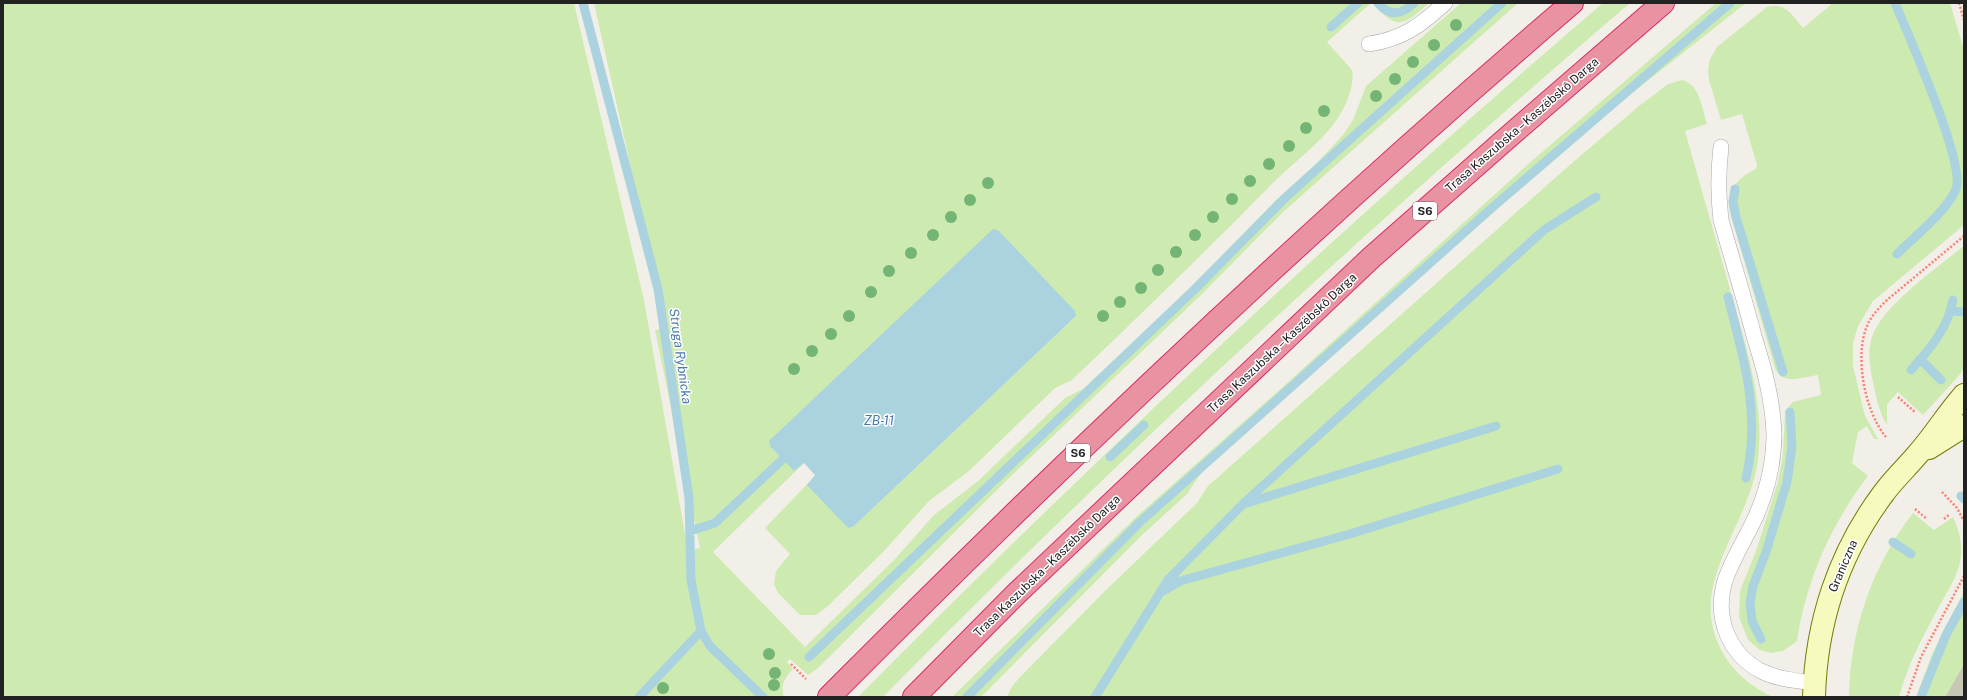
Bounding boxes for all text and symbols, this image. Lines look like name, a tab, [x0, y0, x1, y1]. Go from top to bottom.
street label: Trasa Kaszubska – Kaszëbskô Darga	[1443, 55, 1601, 195]
road number: S6	[1413, 202, 1437, 220]
street label: Trasa Kaszubska – Kaszëbskô Darga	[1205, 270, 1359, 416]
water label: Struga Rybnicka	[666, 307, 695, 405]
water label: ZB-11	[864, 413, 894, 428]
road number: S6	[1066, 444, 1090, 462]
street label: Trasa Kaszubska – Kaszëbskô Darga	[971, 492, 1123, 640]
street label: Graniczna	[1826, 538, 1860, 594]

